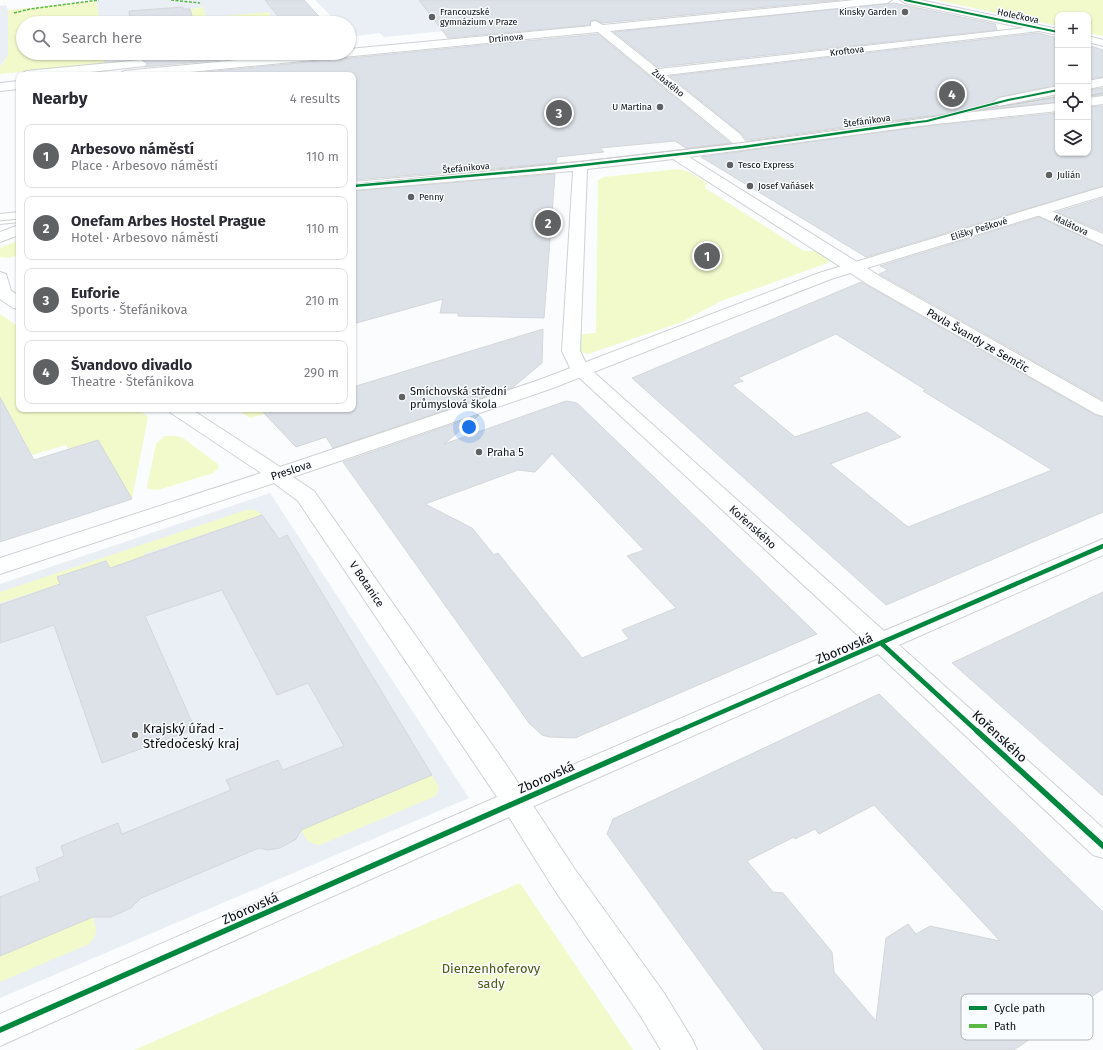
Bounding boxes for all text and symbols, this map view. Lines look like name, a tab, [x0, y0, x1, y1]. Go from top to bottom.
place label: Francouzské gymnázium v Praze	[440, 7, 518, 27]
place label: Kinsky Garden	[839, 7, 897, 17]
marker: Kinsky Garden	[900, 7, 910, 17]
street label: Holečkova	[996, 7, 1040, 25]
marker: Francouzské gymnázium v Praze	[427, 12, 437, 22]
map controls	[1055, 12, 1091, 156]
button: +	[1055, 12, 1091, 48]
search box	[16, 16, 356, 60]
icon: search	[30, 27, 52, 49]
text: Search here	[62, 29, 142, 47]
street label: Drtinova	[488, 31, 524, 45]
street label: Kroftova	[829, 44, 865, 58]
button: −	[1055, 48, 1091, 84]
street label: Zubatého	[650, 67, 686, 99]
pin: 4	[939, 79, 965, 109]
button: locate	[1055, 84, 1091, 120]
text: Nearby	[32, 88, 87, 109]
text: 4 results	[290, 91, 340, 106]
pin: 3	[546, 98, 572, 128]
place label: U Martina	[612, 102, 652, 112]
marker: U Martina	[655, 102, 665, 112]
street label: Štefánikova	[843, 112, 891, 129]
button: layers	[1055, 120, 1091, 156]
text: Arbesovo náměstí	[71, 140, 194, 158]
text: 1	[43, 149, 49, 164]
text: 110 m	[306, 149, 339, 164]
text: Place · Arbesovo náměstí	[71, 158, 218, 173]
street label: Štefánikova	[442, 160, 490, 175]
marker: Tesco Express	[725, 160, 735, 170]
place label: Tesco Express	[738, 160, 794, 170]
marker: Julián	[1044, 170, 1054, 180]
place label: Julián	[1057, 170, 1080, 180]
marker: Josef Vaňásek	[745, 181, 755, 191]
place label: Josef Vaňásek	[758, 181, 814, 191]
marker: Penny	[406, 192, 416, 202]
place label: Penny	[419, 192, 444, 202]
pin: 2	[535, 208, 561, 238]
text: Onefam Arbes Hostel Prague	[71, 212, 266, 230]
street label: Malátova	[1052, 213, 1090, 237]
street label: Elišky Peškové	[949, 216, 1009, 242]
text: 2	[43, 221, 49, 236]
text: 110 m	[306, 221, 339, 236]
text: Hotel · Arbesovo náměstí	[71, 230, 218, 245]
pin: 1	[694, 241, 720, 271]
text: Euforie	[71, 284, 120, 302]
text: 3	[43, 293, 49, 308]
text: 210 m	[305, 293, 339, 308]
text: Sports · Štefánikova	[71, 302, 188, 317]
street label: Pavla Švandy ze Semčic	[924, 305, 1032, 375]
text: Švandovo divadlo	[71, 356, 192, 374]
text: 4	[42, 365, 50, 380]
text: 290 m	[304, 365, 339, 380]
text: Theatre · Štefánikova	[71, 374, 194, 389]
place label: Smíchovská střední průmyslová škola	[410, 385, 507, 411]
marker: Smíchovská střední průmyslová škola	[397, 392, 407, 402]
your location	[459, 417, 479, 437]
place label: Praha 5	[487, 446, 524, 459]
marker: Praha 5	[474, 447, 484, 457]
street label: Preslova	[269, 458, 313, 483]
street label: Kořenského	[727, 503, 779, 552]
street label: V Botanice	[346, 559, 387, 610]
street label: Zborovská	[814, 630, 875, 667]
street label: Kořenského	[969, 707, 1030, 765]
place label: Krajský úřad - Středočeský kraj	[143, 721, 239, 751]
marker: Krajský úřad - Středočeský kraj	[130, 730, 140, 740]
street label: Zborovská	[516, 758, 577, 797]
street label: Zborovská	[220, 889, 281, 928]
park label: Dienzenhoferovy sady	[442, 961, 541, 991]
legend	[961, 994, 1093, 1040]
text: Cycle path	[994, 1002, 1045, 1015]
text: Path	[994, 1020, 1016, 1033]

